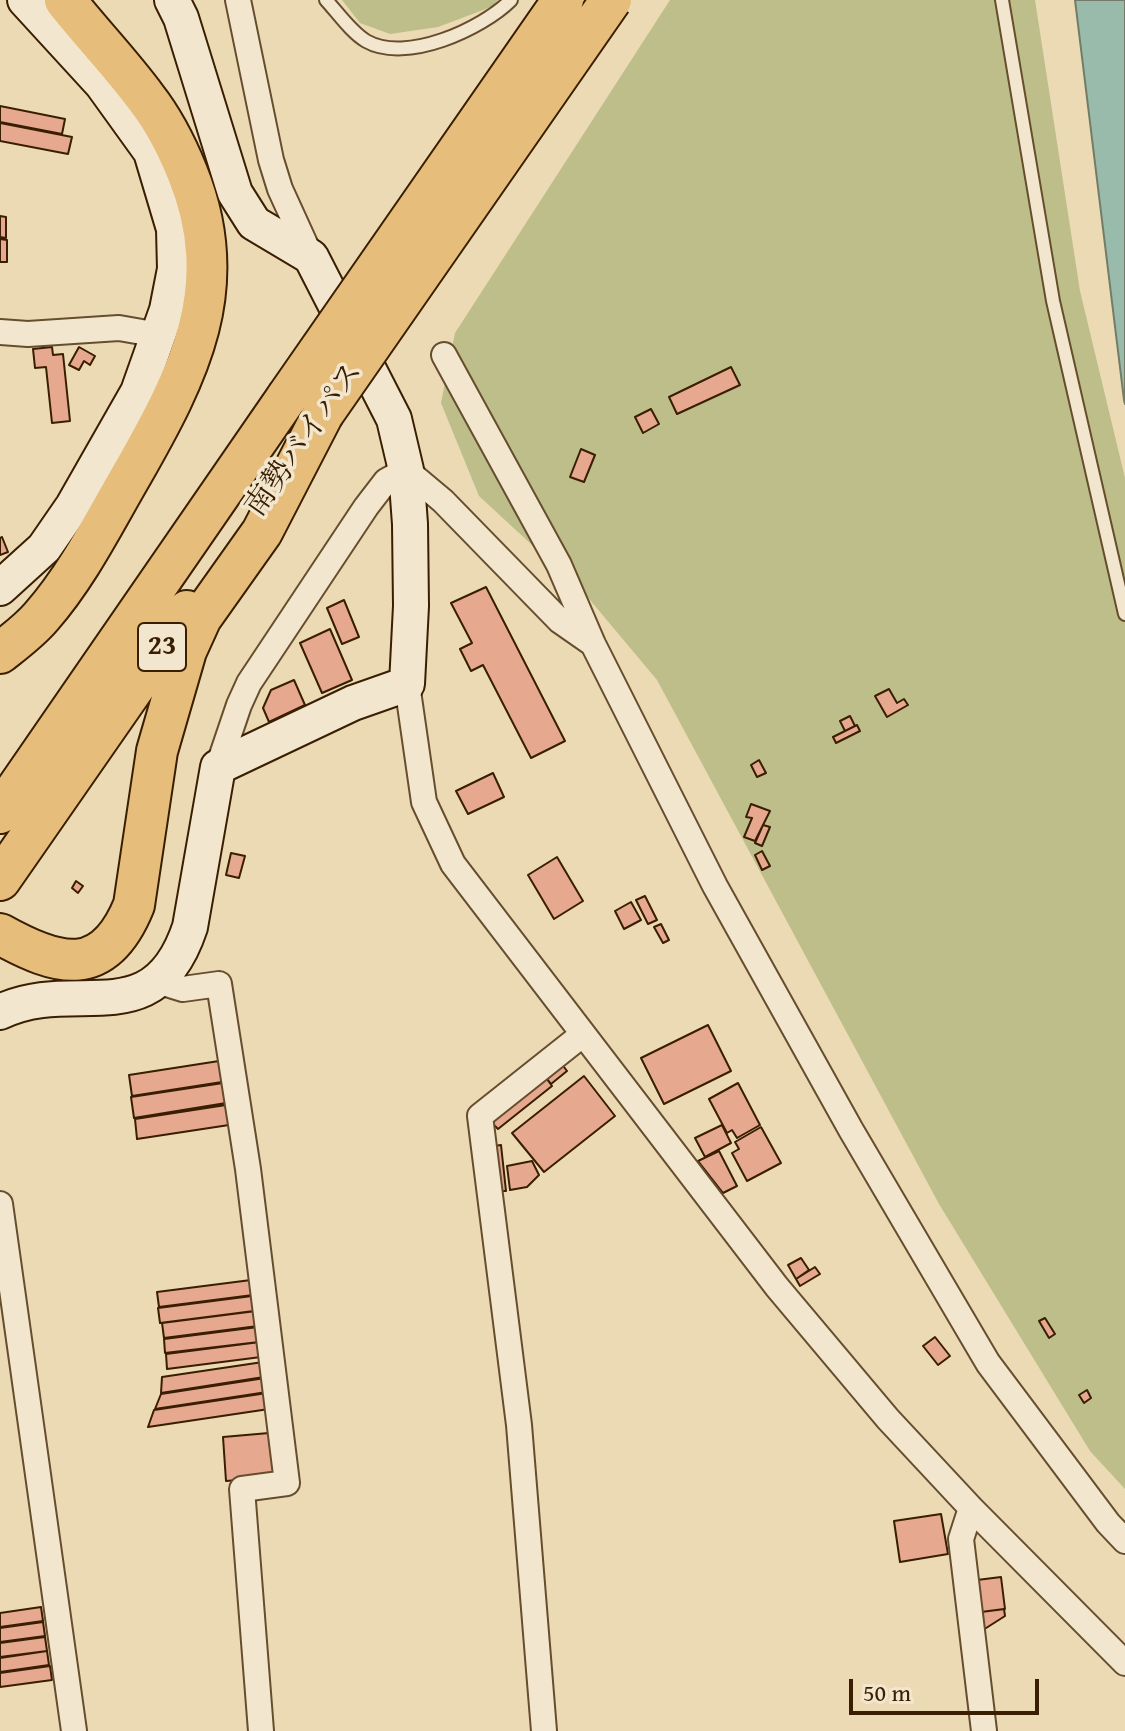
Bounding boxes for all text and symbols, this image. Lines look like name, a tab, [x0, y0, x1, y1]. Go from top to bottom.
street label: 南勢バイパス	[239, 356, 371, 524]
road number: 23	[138, 623, 186, 671]
scale bar	[853, 1663, 1043, 1713]
text: 50 m	[863, 1675, 911, 1710]

